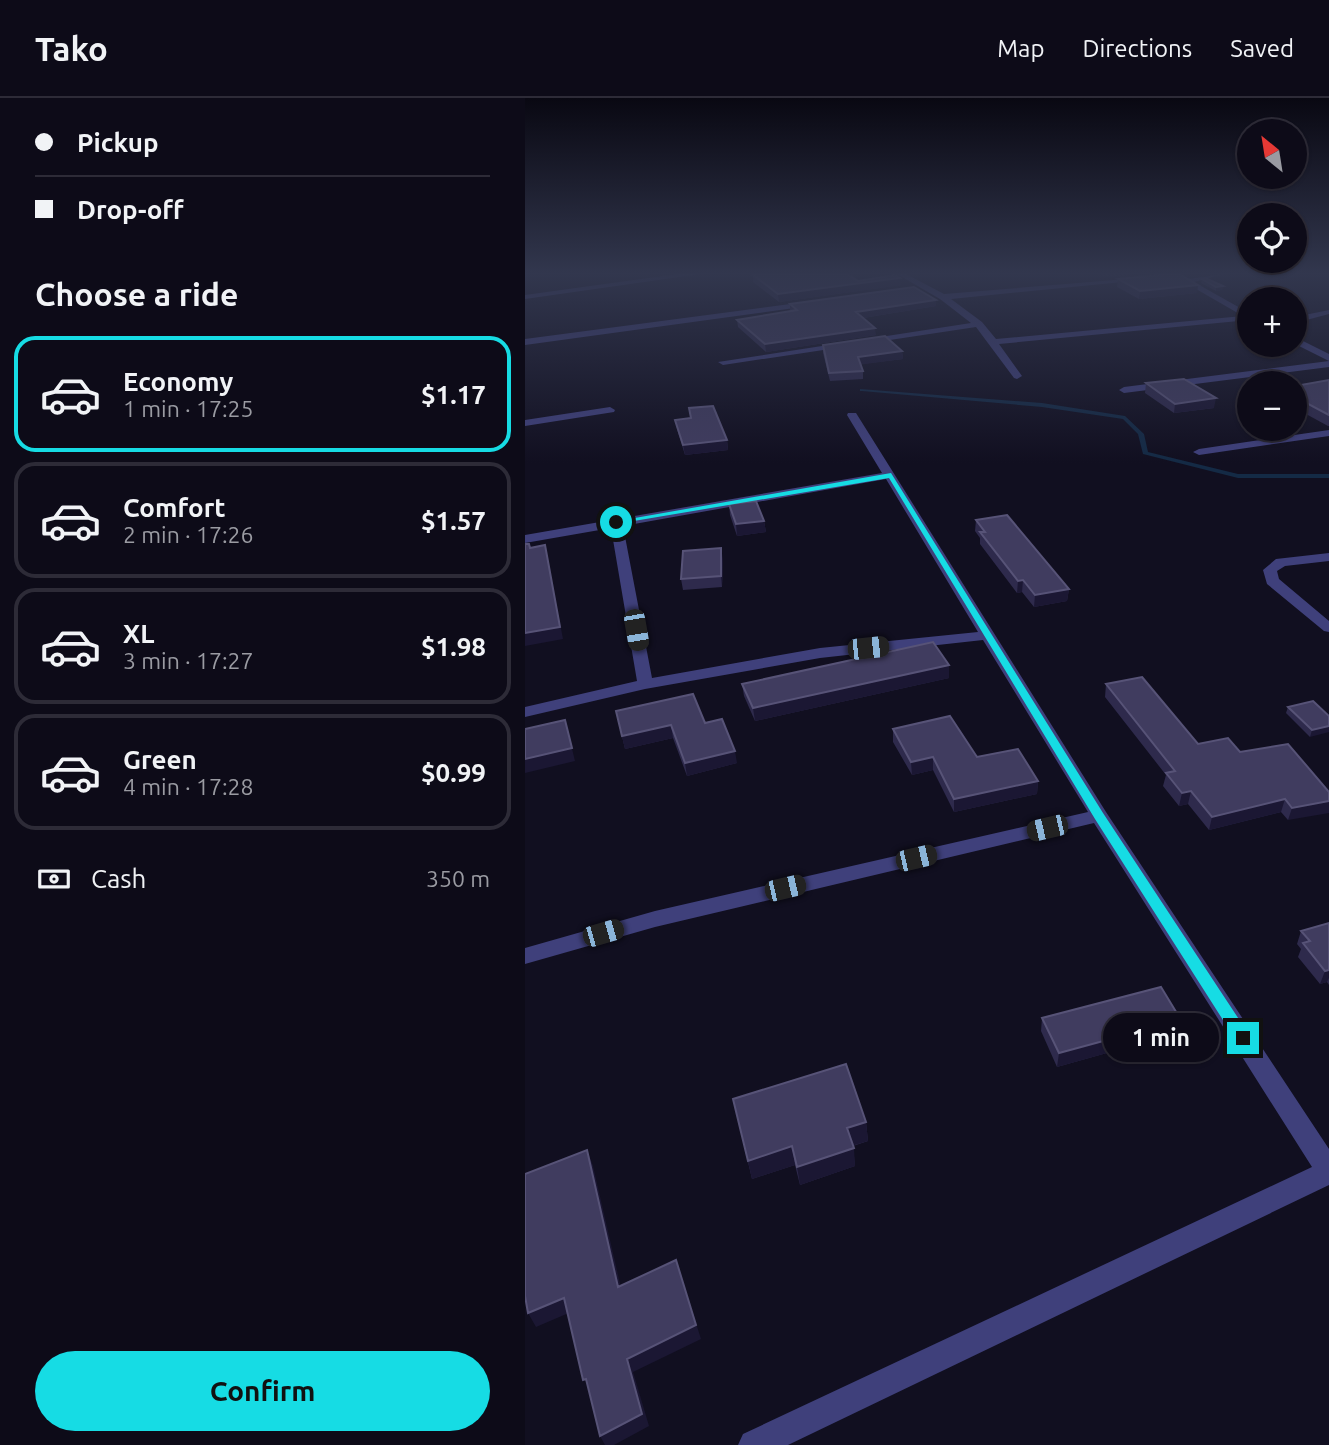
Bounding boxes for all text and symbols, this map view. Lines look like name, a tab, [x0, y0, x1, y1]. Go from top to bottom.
text: Tako	[35, 30, 108, 67]
text: Map	[997, 35, 1044, 62]
text: Directions	[1082, 35, 1192, 62]
text: Saved	[1230, 35, 1294, 62]
north arrow	[1237, 119, 1307, 189]
map controls	[1237, 119, 1307, 441]
text: Pickup	[77, 128, 159, 157]
text: Drop-off	[77, 195, 184, 224]
button: locate	[1237, 203, 1307, 273]
text: Choose a ride	[35, 276, 238, 312]
button: +	[1237, 287, 1307, 357]
icon: car	[39, 363, 102, 426]
text: Economy	[123, 367, 233, 396]
button: −	[1237, 371, 1307, 441]
text: $1.17	[421, 380, 486, 409]
text: 1 min · 17:25	[123, 396, 254, 421]
icon: car	[39, 489, 102, 552]
text: Comfort	[123, 493, 226, 522]
text: $1.57	[421, 506, 486, 535]
route start	[600, 506, 632, 538]
text: 2 min · 17:26	[123, 522, 254, 547]
car	[623, 607, 650, 653]
icon: car	[39, 615, 102, 678]
text: XL	[123, 619, 154, 648]
text: $1.98	[421, 632, 486, 661]
car	[847, 635, 890, 661]
text: 3 min · 17:27	[123, 648, 254, 673]
icon: car	[39, 741, 102, 804]
text: Green	[123, 745, 197, 774]
text: $0.99	[421, 758, 486, 787]
text: 4 min · 17:28	[123, 774, 254, 799]
car	[1025, 813, 1070, 843]
car	[894, 843, 939, 873]
icon: cash	[35, 860, 73, 898]
text: Cash	[91, 864, 146, 893]
text: 350 m	[426, 866, 490, 891]
car	[763, 873, 808, 903]
car	[580, 917, 627, 949]
callout: 1 min	[1103, 1014, 1219, 1062]
route end	[1227, 1022, 1259, 1054]
text: 1 min	[1132, 1025, 1190, 1050]
button: Confirm	[35, 1351, 490, 1431]

